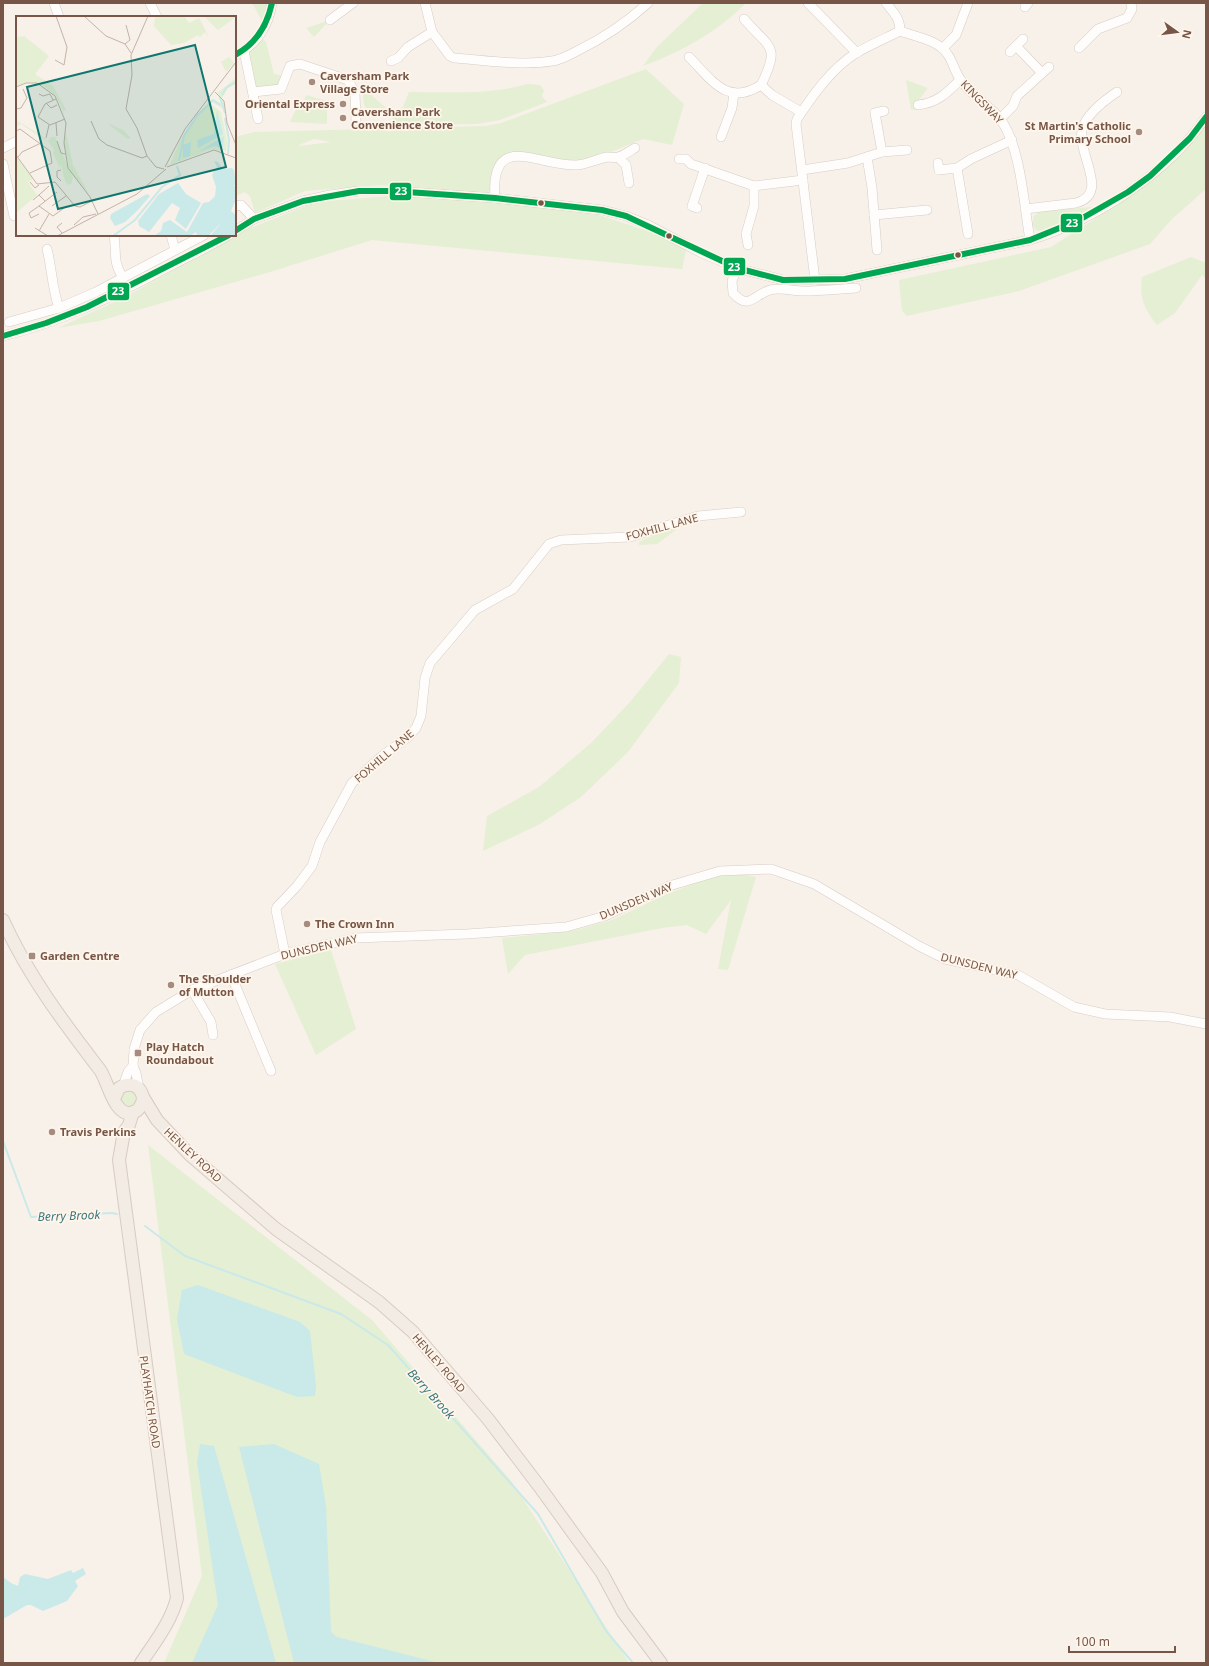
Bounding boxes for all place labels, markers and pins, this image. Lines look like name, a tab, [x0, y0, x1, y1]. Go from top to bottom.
place label: Caversham Park Village Store	[320, 68, 410, 96]
marker: Caversham Park Village Store	[307, 77, 317, 87]
place label: Oriental Express	[245, 96, 335, 111]
marker: Oriental Express	[338, 99, 348, 109]
place label: Caversham Park Convenience Store	[351, 104, 454, 132]
marker: Caversham Park Convenience Store	[338, 113, 348, 123]
place label: St Martin's Catholic Primary School	[1025, 118, 1131, 146]
marker: St Martin's Catholic Primary School	[1134, 127, 1144, 137]
unlabelled marker	[536, 198, 546, 208]
unlabelled marker	[664, 231, 674, 241]
unlabelled marker	[953, 250, 963, 260]
place label: The Crown Inn	[315, 916, 394, 931]
marker: The Crown Inn	[302, 919, 312, 929]
place label: Garden Centre	[40, 948, 120, 963]
marker: Garden Centre	[27, 951, 37, 961]
place label: The Shoulder of Mutton	[179, 971, 251, 999]
marker: The Shoulder of Mutton	[166, 980, 176, 990]
place label: Play Hatch Roundabout	[146, 1039, 214, 1067]
marker: Play Hatch Roundabout	[133, 1048, 143, 1058]
place label: Travis Perkins	[60, 1124, 137, 1139]
marker: Travis Perkins	[47, 1127, 57, 1137]

